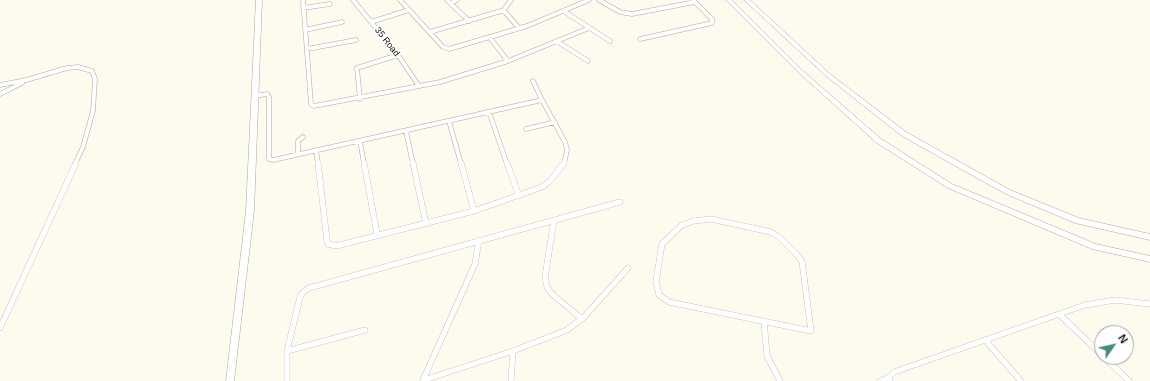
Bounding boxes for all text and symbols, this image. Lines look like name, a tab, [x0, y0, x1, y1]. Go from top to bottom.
street label: 35 Road	[372, 25, 402, 59]
north arrow	[1094, 325, 1134, 365]
text: N	[1116, 332, 1130, 345]

